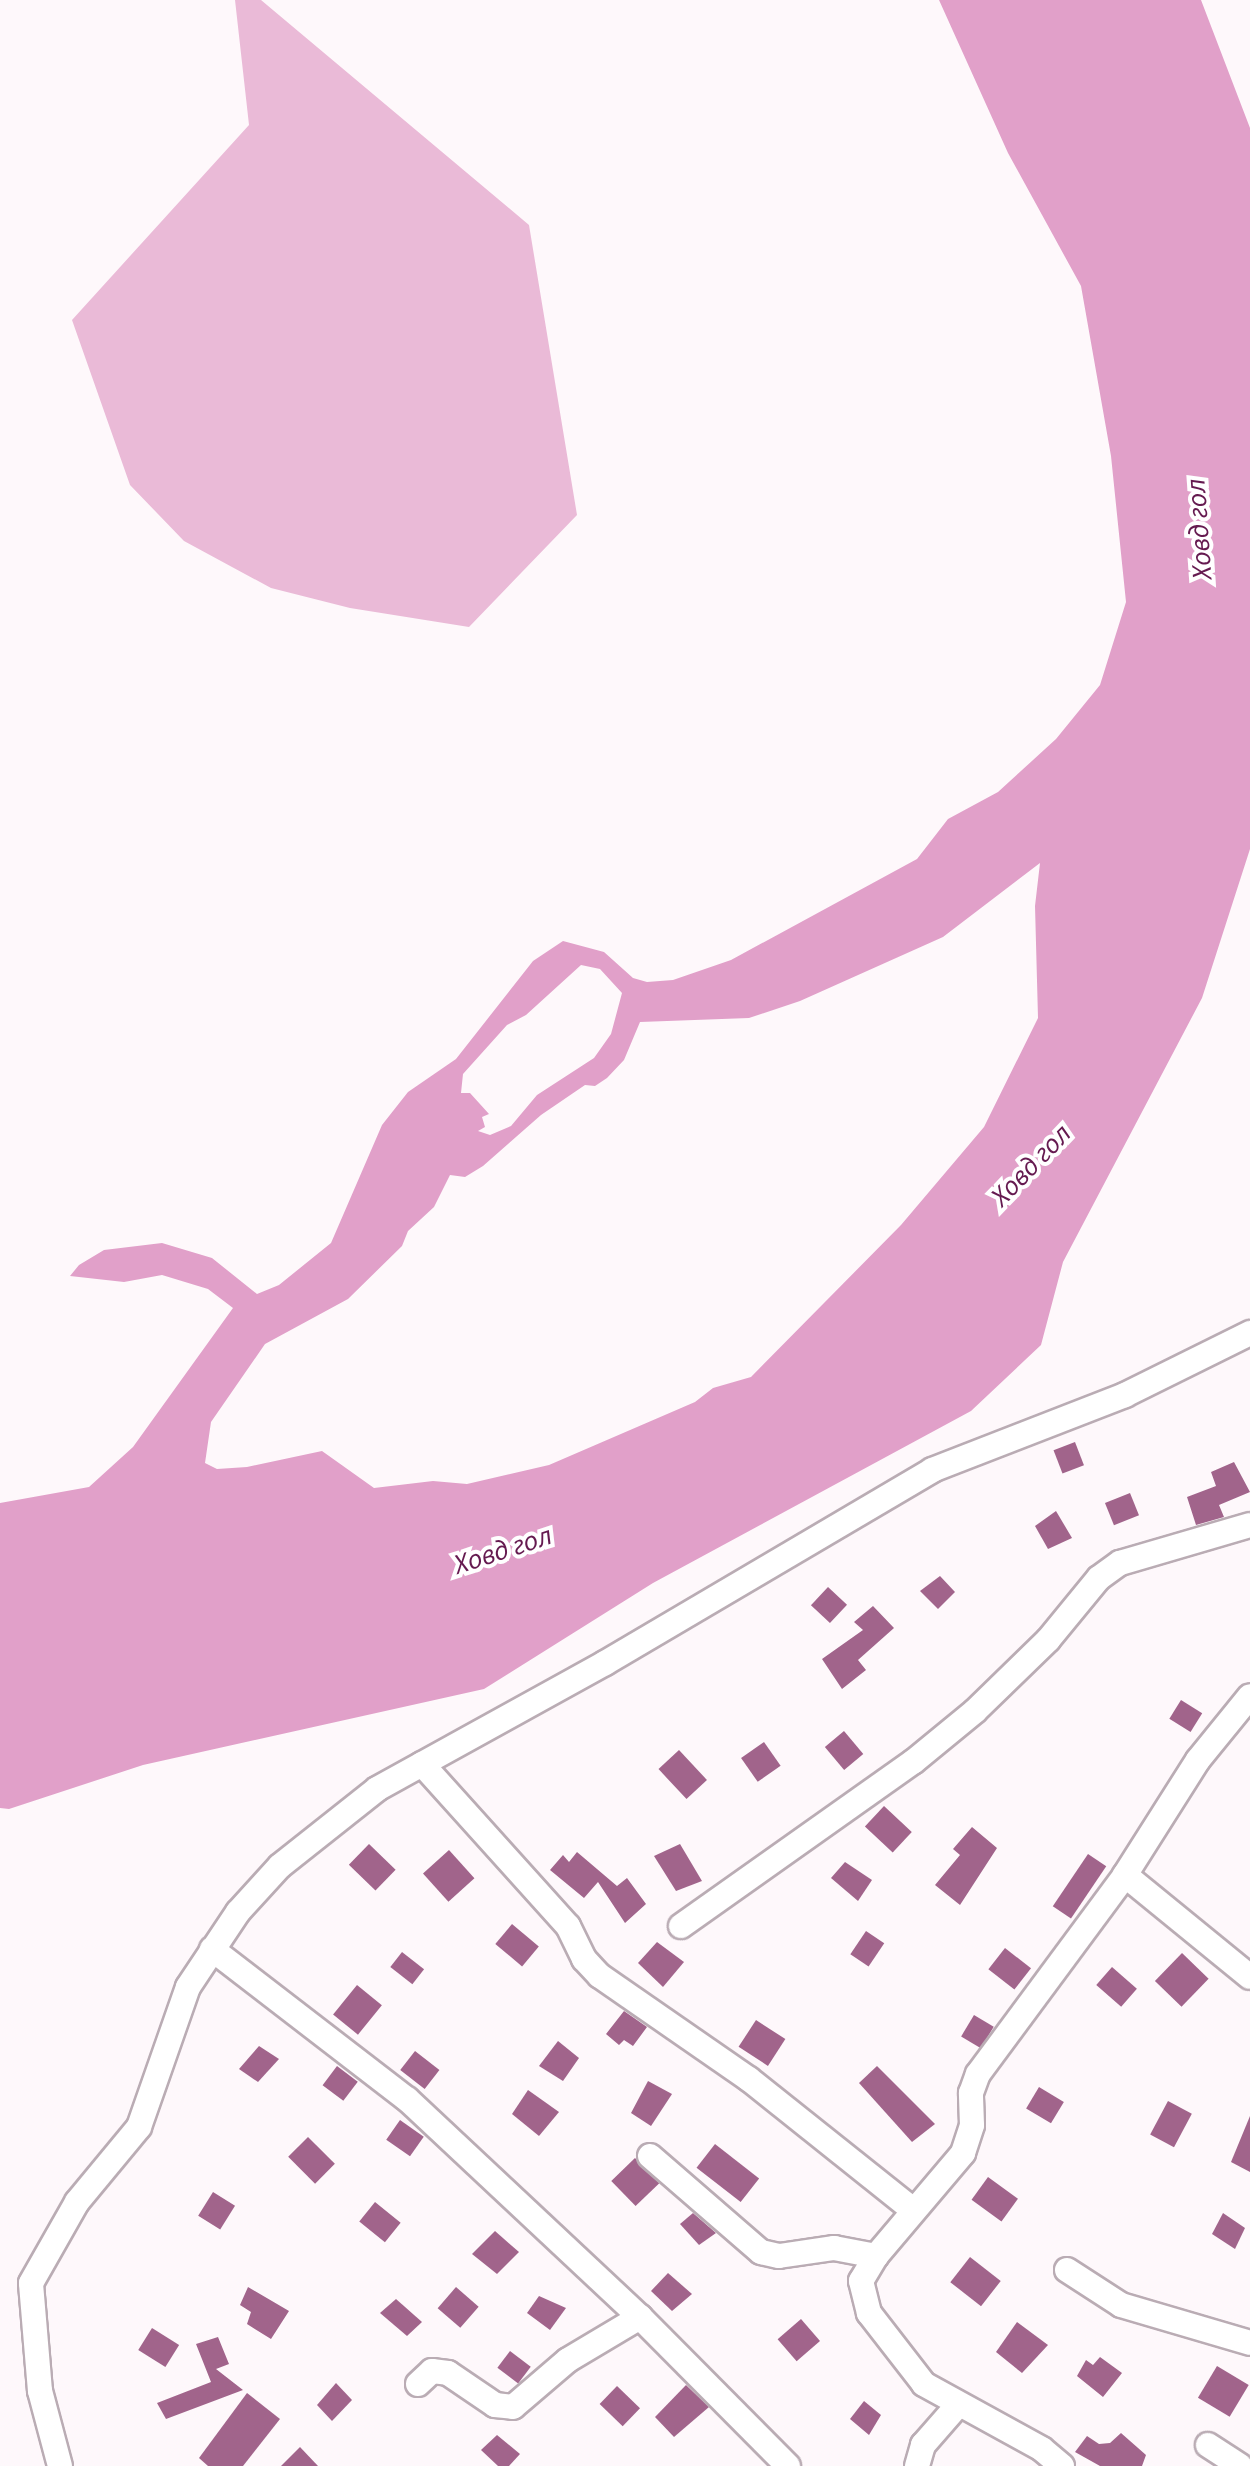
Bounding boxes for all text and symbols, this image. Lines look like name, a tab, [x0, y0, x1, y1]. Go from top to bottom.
water label: Ховд гол	[1179, 477, 1219, 581]
water label: Ховд гол	[984, 1117, 1078, 1213]
water label: Ховд гол	[450, 1518, 556, 1582]

